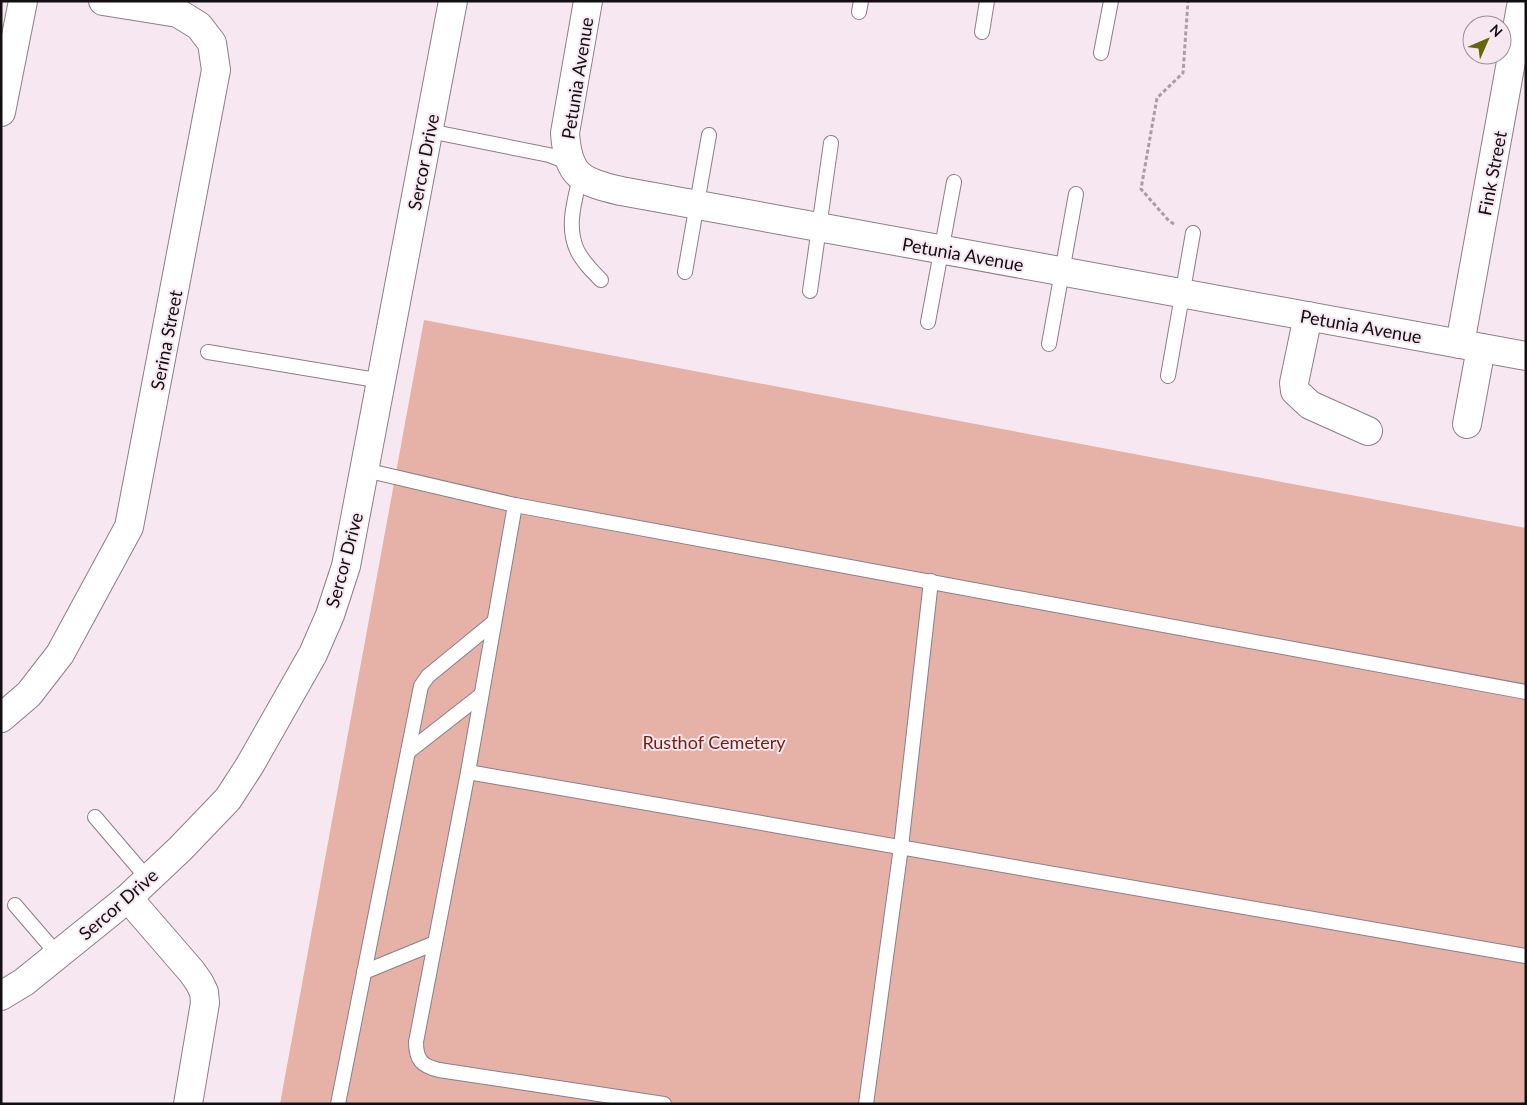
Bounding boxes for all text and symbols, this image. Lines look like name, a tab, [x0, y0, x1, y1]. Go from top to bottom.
street label: Petunia Avenue	[557, 15, 597, 141]
north arrow	[1462, 15, 1512, 65]
text: N	[1487, 21, 1506, 40]
street label: Sercor Drive	[403, 112, 443, 212]
street label: Fink Street	[1473, 128, 1511, 217]
street label: Petunia Avenue	[900, 232, 1026, 276]
street label: Serina Street	[146, 288, 187, 392]
street label: Petunia Avenue	[1298, 304, 1424, 348]
street label: Sercor Drive	[321, 510, 367, 610]
park label: Rusthof Cemetery	[642, 731, 786, 753]
street label: Sercor Drive	[74, 864, 162, 944]

